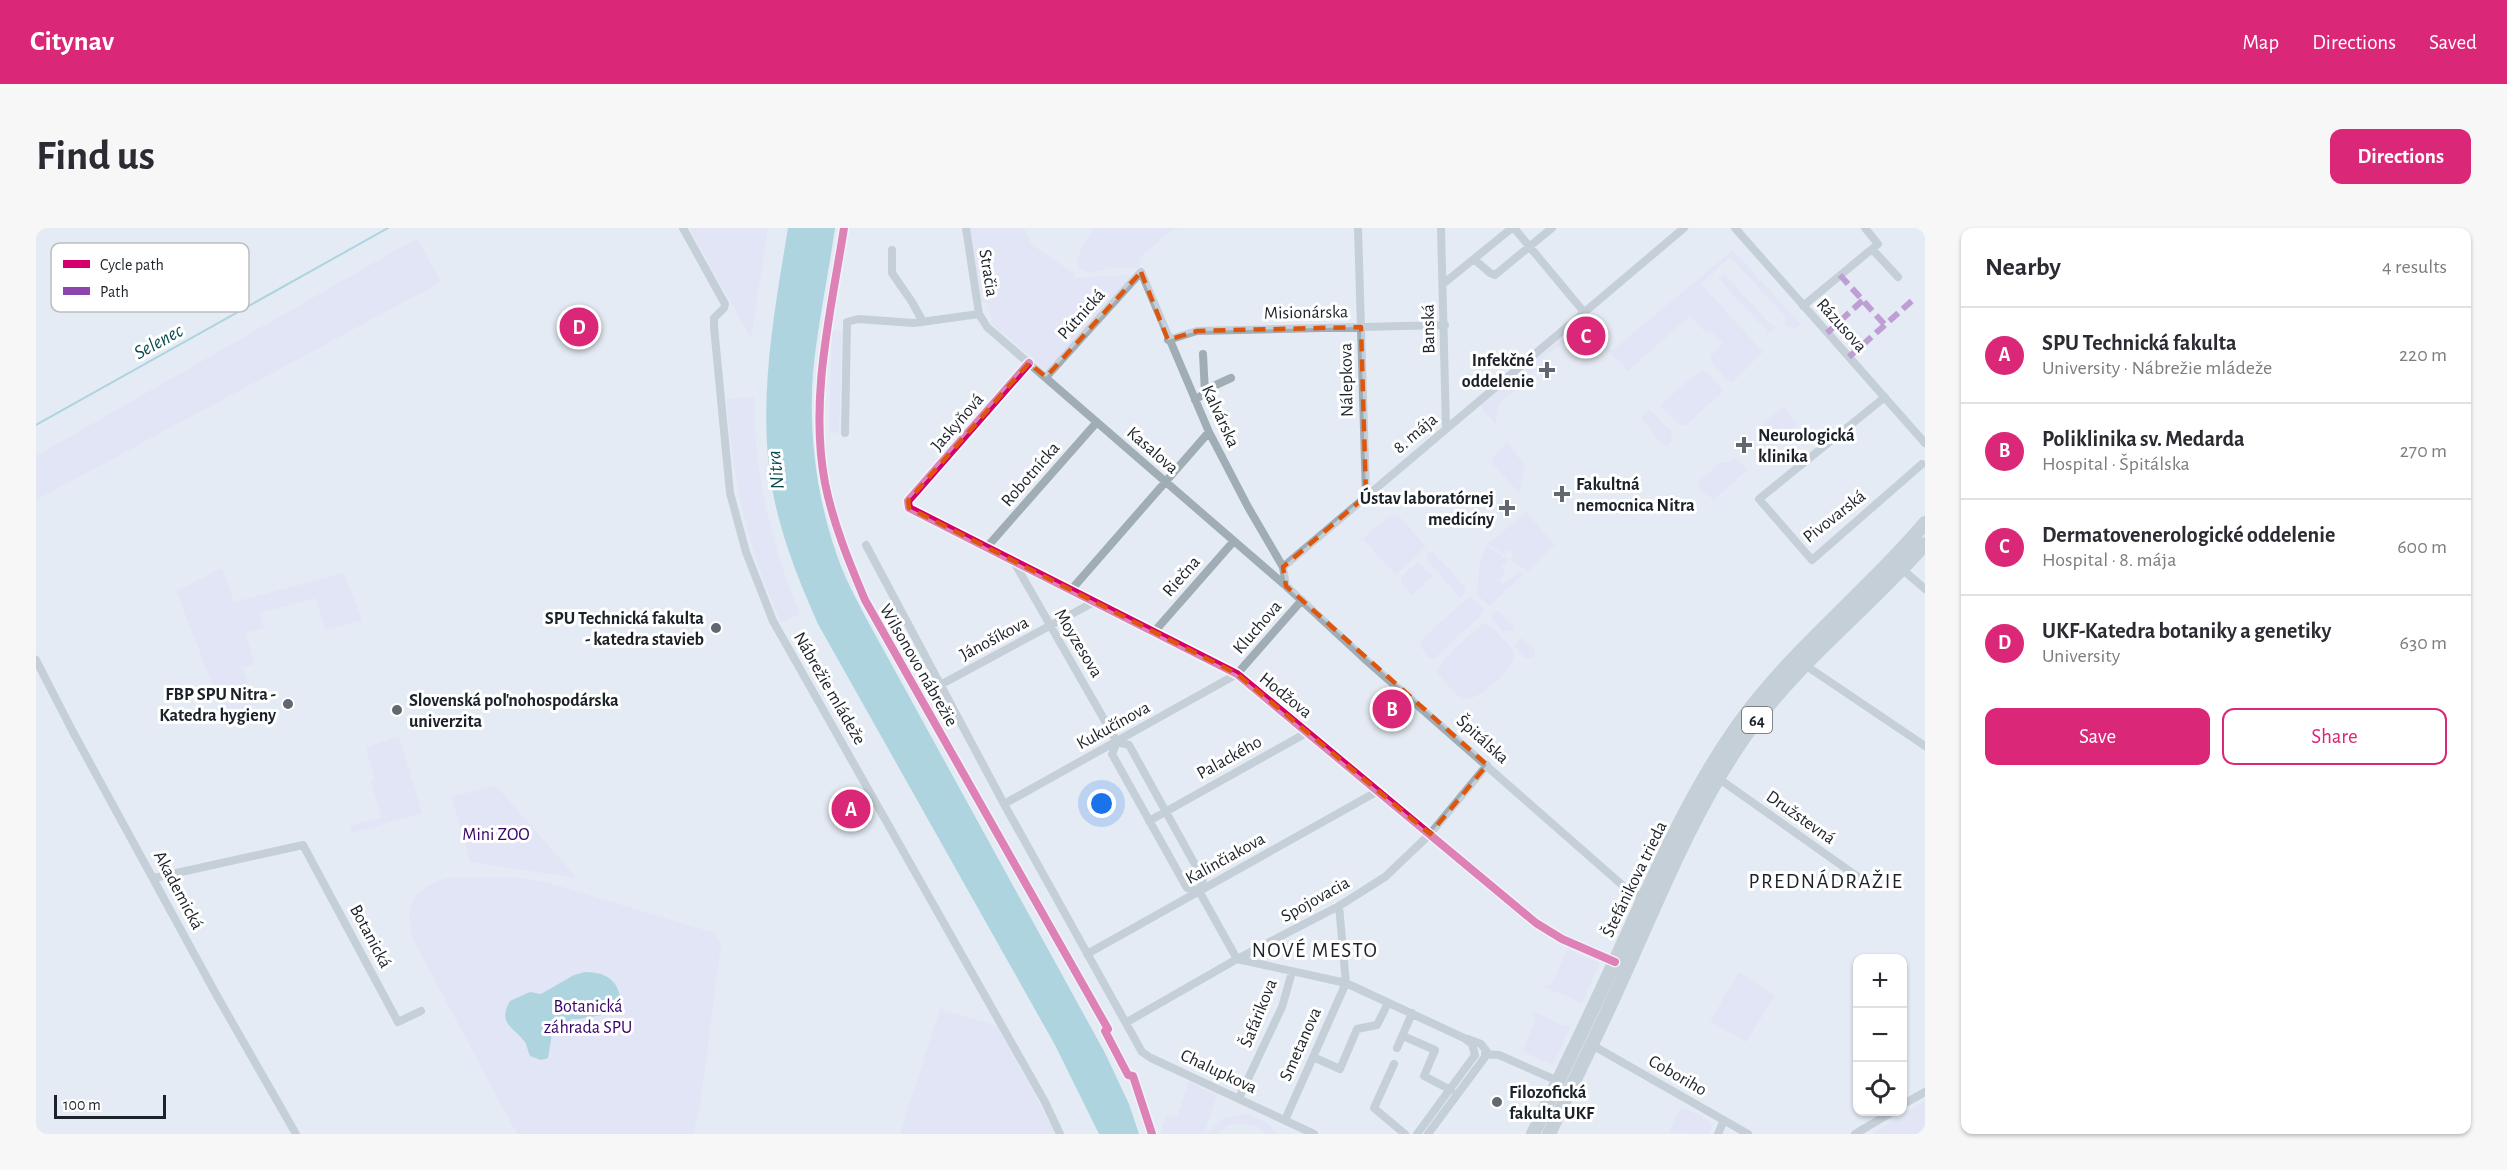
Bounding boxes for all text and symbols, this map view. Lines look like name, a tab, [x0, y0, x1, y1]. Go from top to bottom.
text: Citynav	[30, 28, 114, 56]
text: Map	[2243, 32, 2279, 53]
text: Directions	[2312, 32, 2396, 53]
text: Saved	[2429, 32, 2477, 53]
button: Directions	[2330, 129, 2471, 184]
text: Find us	[36, 135, 155, 177]
legend	[51, 243, 249, 312]
street label: Stračia	[975, 248, 1001, 298]
text: Nearby	[1985, 254, 2061, 280]
text: Cycle path	[100, 257, 164, 274]
text: 4 results	[2382, 257, 2447, 277]
text: Path	[100, 284, 129, 300]
street label: Pútnická	[1055, 286, 1109, 343]
street label: Rázusova	[1813, 295, 1870, 356]
street label: Misionárska	[1264, 303, 1348, 323]
pin: D	[560, 304, 598, 350]
street label: Banská	[1420, 304, 1438, 354]
pin: C	[1566, 314, 1606, 358]
water label: Selenec	[131, 320, 186, 363]
text: SPU Technická fakulta	[2042, 332, 2237, 354]
street label: Nálepkova	[1337, 343, 1357, 417]
text: A	[1999, 345, 2011, 365]
text: 220 m	[2399, 345, 2447, 365]
place label: Infekčné oddelenie	[1462, 352, 1534, 391]
text: University · Nábrežie mládeže	[2042, 358, 2272, 378]
marker: Infekčné oddelenie	[1538, 361, 1556, 379]
street label: Kalvárska	[1198, 382, 1242, 450]
street label: Jaskyňová	[928, 390, 987, 455]
street label: 8. mája	[1390, 410, 1441, 457]
street label: Kasalova	[1123, 424, 1182, 478]
place label: Neurologická klinika	[1758, 427, 1855, 466]
text: Poliklinika sv. Medarda	[2042, 428, 2245, 450]
marker: Neurologická klinika	[1735, 436, 1753, 454]
street label: Robotnícka	[998, 439, 1063, 510]
text: B	[1999, 441, 2010, 461]
text: 270 m	[2400, 441, 2447, 461]
water label: Nitra	[764, 449, 788, 490]
text: Hospital · Špitálska	[2042, 454, 2190, 474]
place label: Fakultná nemocnica Nitra	[1576, 476, 1695, 515]
marker: Fakultná nemocnica Nitra	[1553, 485, 1571, 503]
place label: Ústav laboratórnej medicíny	[1360, 487, 1495, 529]
street label: Pivovarská	[1800, 487, 1869, 547]
marker: Ústav laboratórnej medicíny	[1498, 499, 1516, 517]
text: Dermatovenerologické oddelenie	[2042, 524, 2335, 546]
text: C	[1999, 537, 2010, 557]
text: 600 m	[2397, 537, 2447, 557]
text: Hospital · 8. mája	[2042, 550, 2176, 570]
street label: Riečna	[1160, 553, 1204, 600]
street label: Kluchova	[1230, 598, 1286, 658]
street label: Wilsonovo nábrežie	[876, 601, 960, 730]
street label: Moyzesova	[1051, 606, 1106, 681]
place label: SPU Technická fakulta - katedra stavieb	[545, 610, 704, 649]
street label: Jánošíkova	[957, 613, 1032, 664]
text: UKF-Katedra botaniky a genetiky	[2042, 620, 2331, 642]
marker: SPU Technická fakulta - katedra stavieb	[709, 621, 723, 635]
street label: Nábrežie mládeže	[790, 629, 869, 748]
text: D	[1998, 633, 2011, 653]
text: 630 m	[2400, 633, 2447, 653]
text: University	[2042, 646, 2120, 666]
street label: Hodžova	[1256, 669, 1315, 722]
place label: FBP SPU Nitra - Katedra hygieny	[159, 686, 277, 725]
pin: B	[1372, 686, 1412, 732]
place label: Slovenská poľnohospodárska univerzita	[409, 692, 619, 731]
marker: FBP SPU Nitra - Katedra hygieny	[281, 697, 295, 711]
street label: Kukučínova	[1074, 698, 1153, 753]
marker: Slovenská poľnohospodárska univerzita	[390, 703, 404, 717]
road number: 64	[1742, 707, 1772, 733]
button: Save	[1985, 708, 2210, 765]
button: Share	[2222, 708, 2447, 765]
street label: Špitálska	[1453, 710, 1514, 768]
street label: Palackého	[1194, 733, 1265, 783]
pin: A	[832, 786, 870, 832]
street label: Družstevná	[1763, 788, 1838, 848]
your location	[1087, 789, 1116, 818]
street label: Štefánikova trieda	[1596, 817, 1671, 940]
park label: Mini ZOO	[462, 826, 530, 844]
street label: Kalinčiakova	[1183, 830, 1268, 888]
street label: Akademická	[150, 848, 206, 933]
district label: PREDNÁDRAŽIE	[1749, 869, 1903, 892]
street label: Spojovacia	[1278, 874, 1353, 926]
street label: Botanická	[346, 902, 394, 971]
district label: NOVÉ MESTO	[1252, 938, 1378, 961]
map controls	[1853, 954, 1907, 1116]
button: +	[1853, 954, 1907, 1008]
street label: Šafárikova	[1234, 976, 1281, 1050]
park label: Botanická záhrada SPU	[544, 998, 632, 1037]
street label: Smetanova	[1277, 1005, 1325, 1084]
button: −	[1853, 1008, 1907, 1062]
street label: Chalupkova	[1178, 1046, 1260, 1097]
street label: Coboriho	[1645, 1052, 1710, 1100]
button: locate	[1853, 1062, 1907, 1116]
place label: Filozofická fakulta UKF	[1509, 1084, 1595, 1123]
scale bar	[54, 1092, 166, 1120]
marker: Filozofická fakulta UKF	[1490, 1095, 1504, 1109]
text: 100 m	[63, 1097, 101, 1113]

